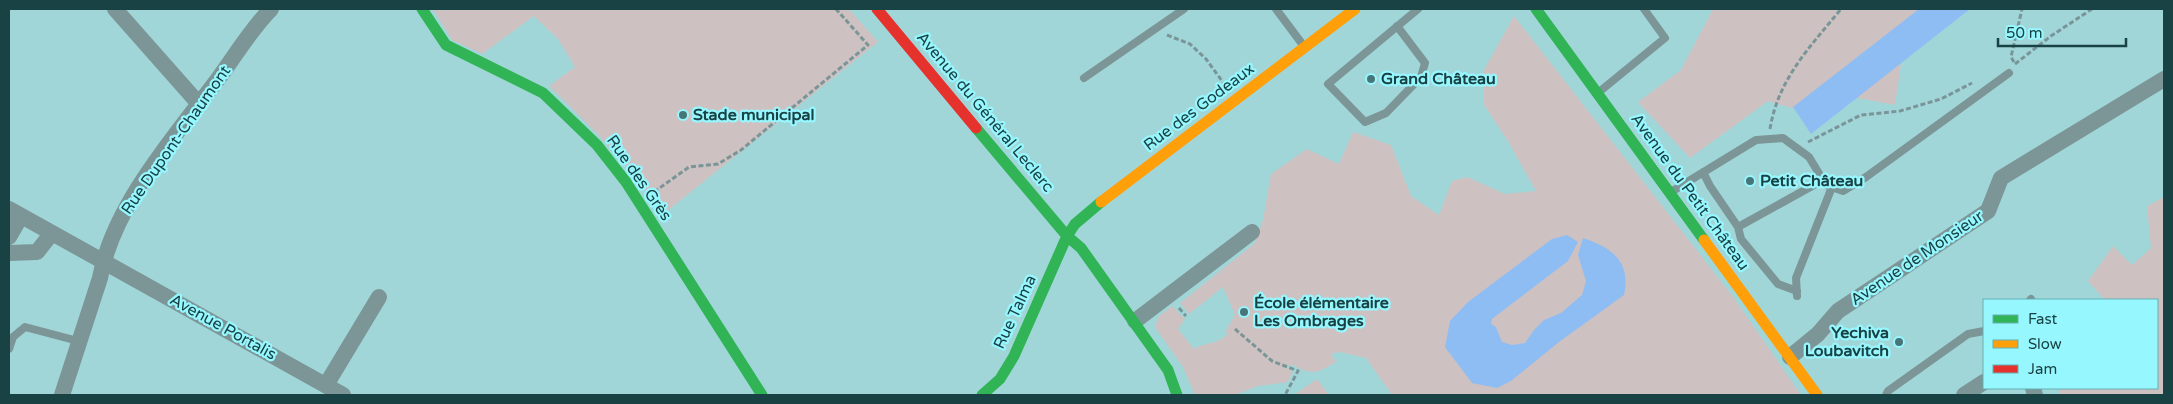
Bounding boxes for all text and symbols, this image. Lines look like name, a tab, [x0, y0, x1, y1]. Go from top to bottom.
scale bar	[1998, 15, 2126, 47]
text: 50 m	[2006, 24, 2043, 42]
street label: Avenue du Général Leclerc	[912, 28, 1058, 196]
street label: Rue des Godeaux	[1140, 59, 1258, 155]
street label: Rue Dupont-Chaumont	[117, 62, 235, 218]
place label: Grand Château	[1381, 69, 1496, 89]
marker: Grand Château	[1365, 73, 1377, 85]
place label: Stade municipal	[693, 105, 815, 125]
marker: Stade municipal	[677, 109, 689, 121]
street label: Avenue du Petit Château	[1626, 110, 1754, 274]
street label: Rue des Grès	[602, 131, 676, 225]
place label: Petit Château	[1760, 171, 1863, 191]
marker: Petit Château	[1744, 175, 1756, 187]
street label: Avenue de Monsieur	[1847, 206, 1988, 310]
street label: Rue Talma	[989, 272, 1041, 352]
street label: Avenue Portalis	[166, 290, 280, 364]
place label: École élémentaire Les Ombrages	[1254, 293, 1389, 331]
legend	[1983, 299, 2158, 389]
marker: École élémentaire Les Ombrages	[1238, 306, 1250, 318]
text: Fast	[2028, 310, 2058, 328]
place label: Yechiva Loubavitch	[1805, 323, 1889, 361]
text: Slow	[2028, 335, 2062, 353]
marker: Yechiva Loubavitch	[1893, 336, 1905, 348]
text: Jam	[2028, 360, 2057, 378]

